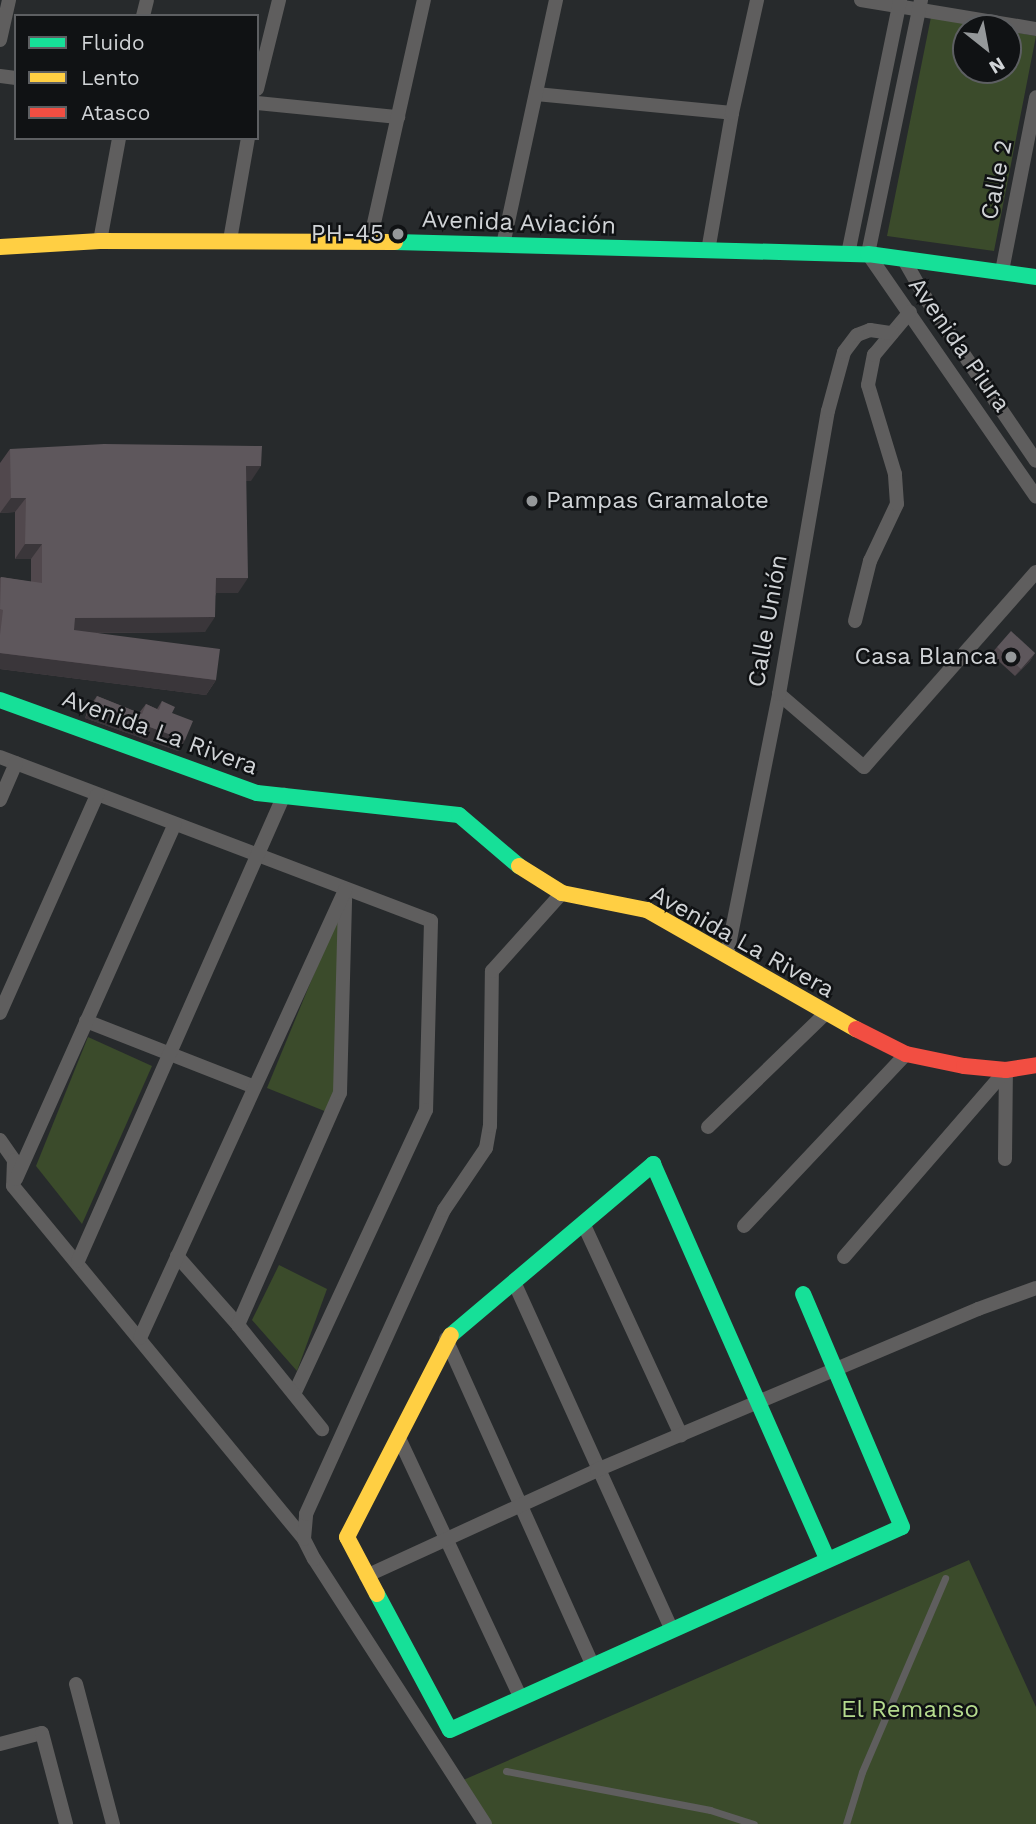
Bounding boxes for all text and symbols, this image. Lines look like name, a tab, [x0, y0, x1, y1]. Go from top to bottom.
legend	[14, 14, 259, 140]
north arrow	[952, 14, 1022, 84]
text: Fluido	[81, 30, 145, 55]
text: N	[985, 52, 1009, 79]
text: Lento	[81, 65, 140, 90]
text: Atasco	[81, 100, 150, 125]
street label: Calle 2	[975, 138, 1019, 222]
street label: Avenida Aviación	[421, 205, 617, 241]
place label: PH-45	[311, 220, 384, 248]
marker: PH-45	[390, 226, 406, 242]
street label: Avenida Piura	[902, 272, 1016, 418]
place label: Pampas Gramalote	[546, 487, 769, 515]
marker: Pampas Gramalote	[524, 493, 540, 509]
street label: Calle Unión	[742, 552, 794, 690]
place label: Casa Blanca	[854, 643, 997, 671]
marker: Casa Blanca	[1003, 649, 1019, 665]
street label: Avenida La Rivera	[58, 684, 262, 782]
street label: Avenida La Rivera	[644, 879, 840, 1005]
park label: El Remanso	[841, 1696, 979, 1724]

